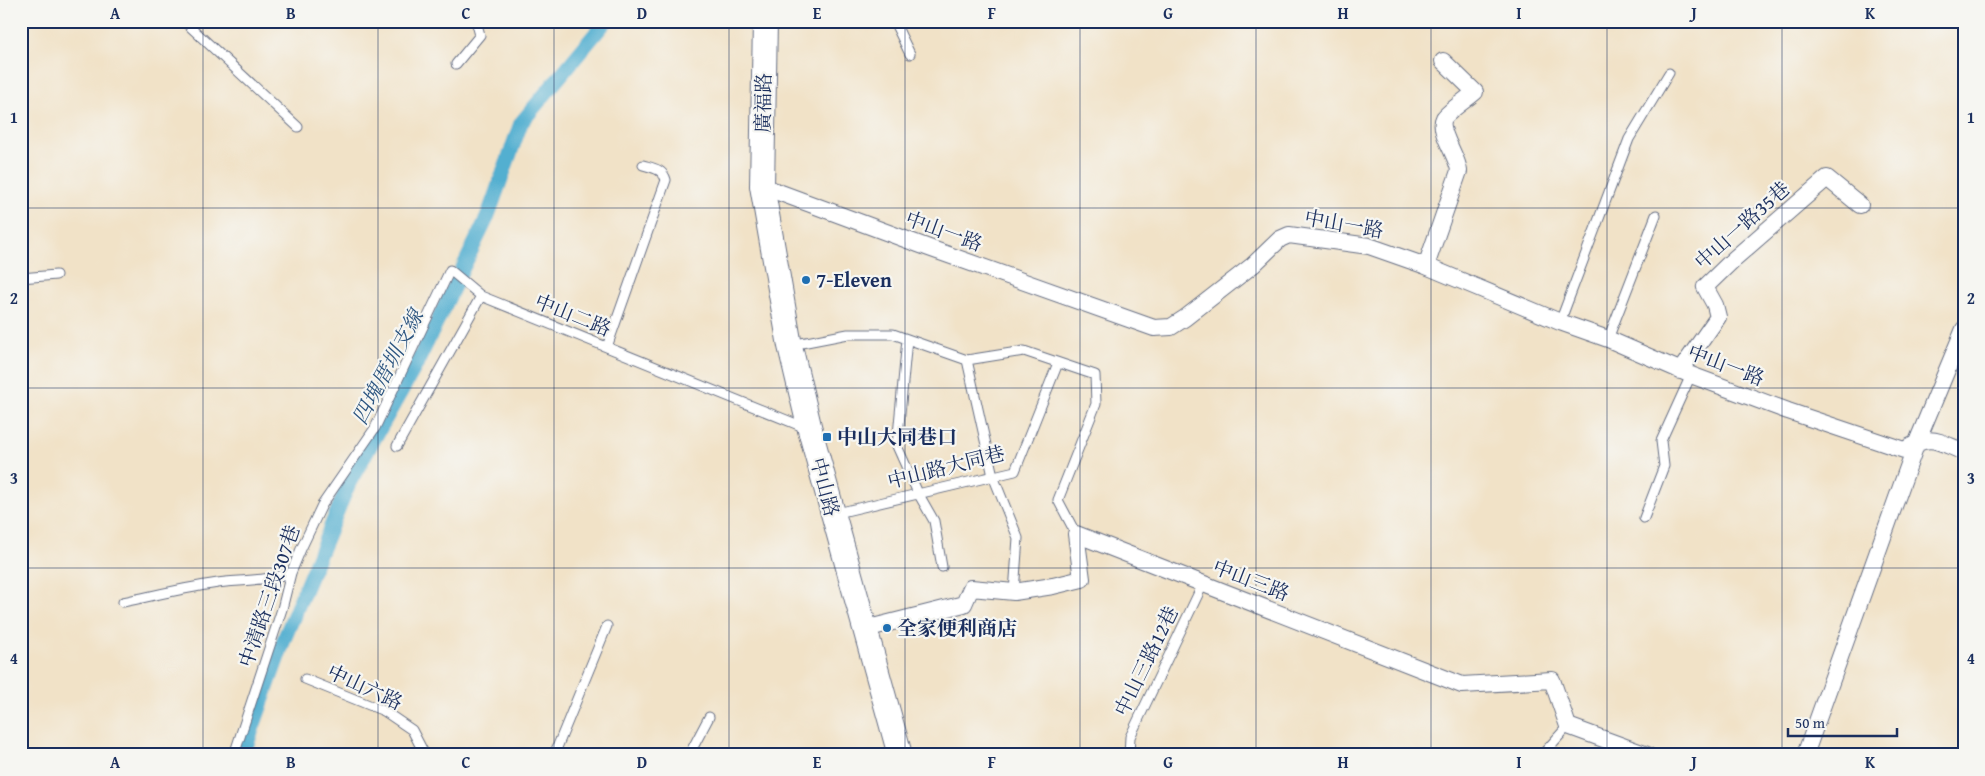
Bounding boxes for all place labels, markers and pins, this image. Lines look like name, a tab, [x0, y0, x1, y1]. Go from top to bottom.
place label: 7-Eleven	[816, 265, 892, 294]
marker: 7-Eleven	[800, 274, 812, 286]
place label: 中山大同巷口	[837, 422, 957, 451]
marker: 中山大同巷口	[821, 431, 833, 443]
place label: 全家便利商店	[897, 613, 1017, 642]
marker: 全家便利商店	[881, 622, 893, 634]

